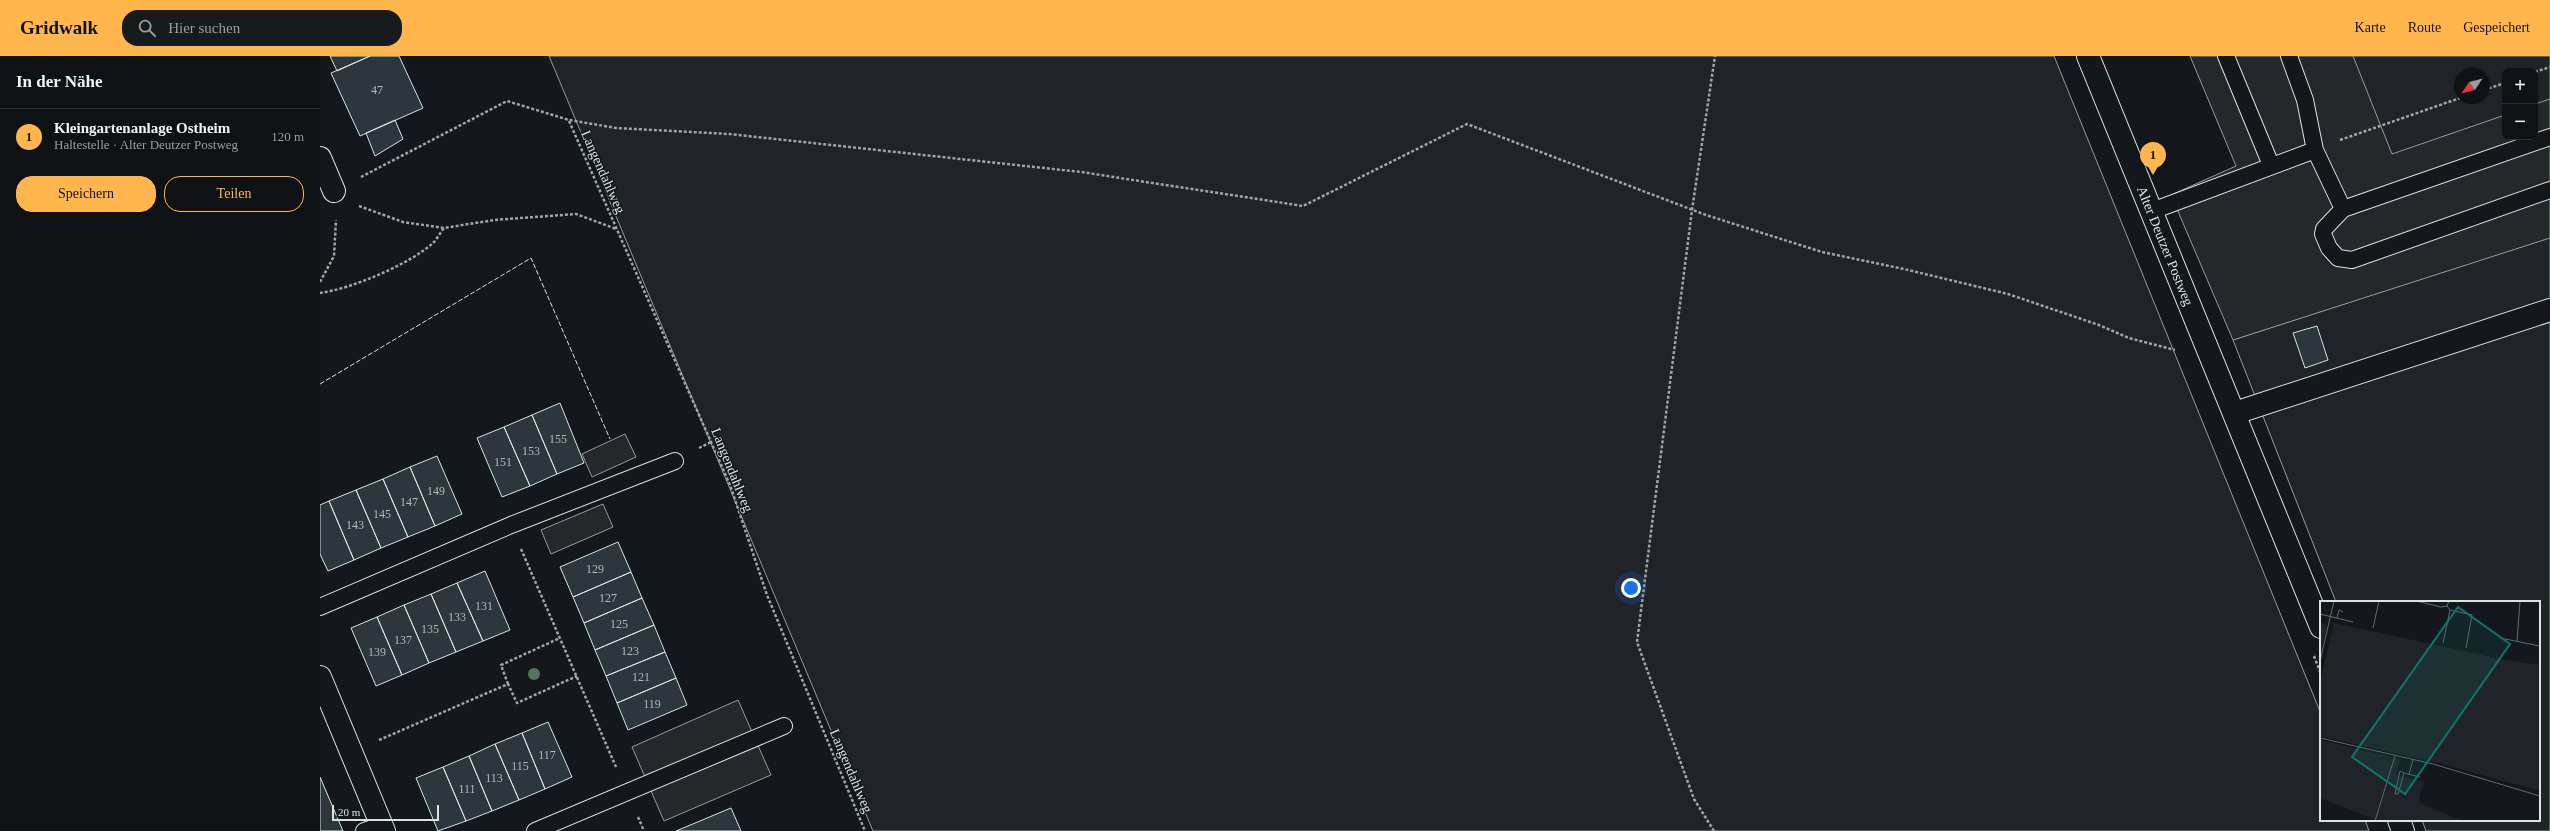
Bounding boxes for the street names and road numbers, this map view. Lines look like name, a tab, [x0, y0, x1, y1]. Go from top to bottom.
street label: Langendahlweg	[578, 128, 628, 216]
street label: Alter Deutzer Postweg	[2134, 184, 2197, 308]
street label: Langendahlweg	[708, 426, 756, 514]
street label: Langendahlweg	[827, 727, 875, 815]

